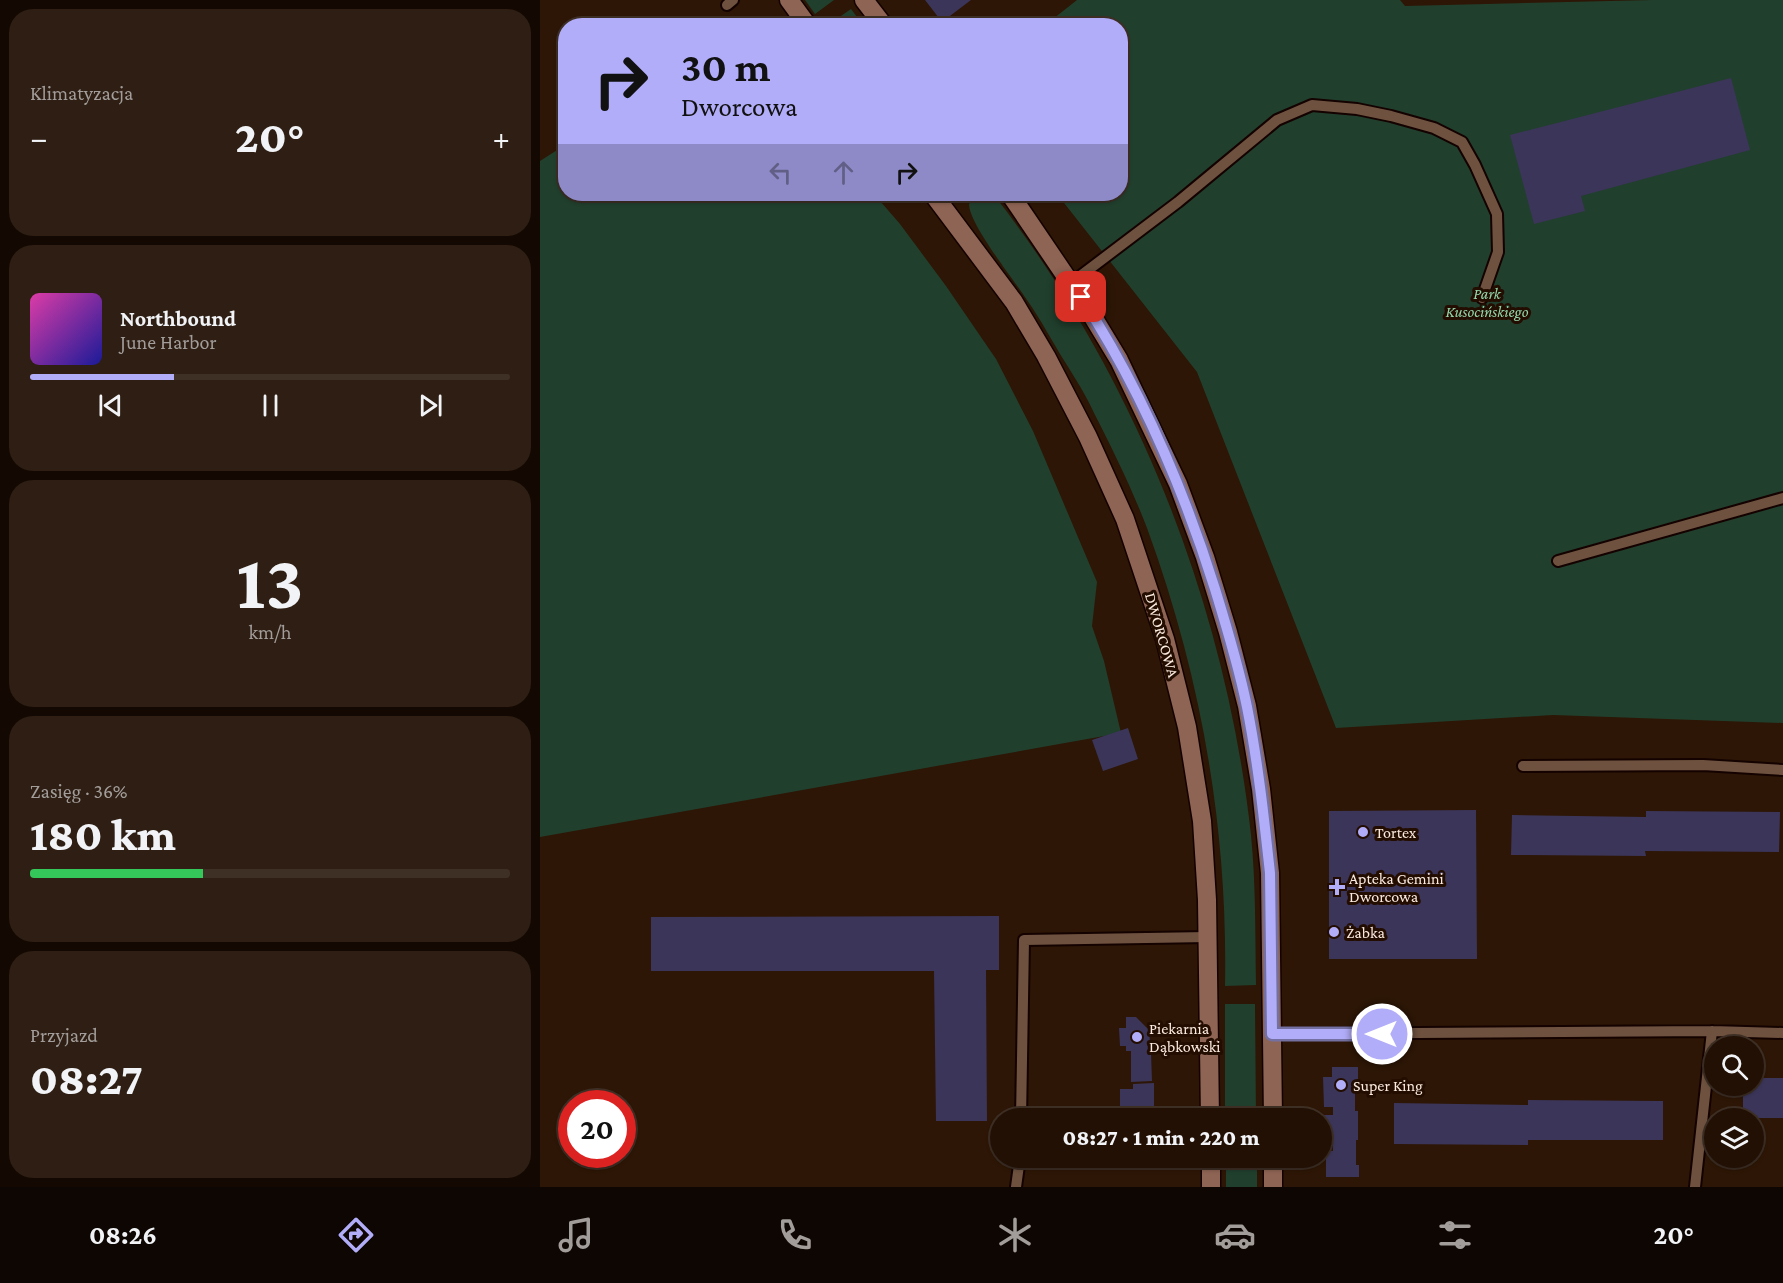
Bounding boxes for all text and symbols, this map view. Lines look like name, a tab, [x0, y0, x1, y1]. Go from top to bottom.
icon: right	[582, 42, 660, 120]
text: 30 m	[681, 43, 771, 90]
text: Klimatyzacja	[30, 82, 133, 104]
text: Dworcowa	[681, 92, 798, 122]
text: 20°	[235, 112, 305, 162]
text: −	[30, 119, 47, 156]
text: +	[493, 119, 510, 156]
icon: left	[764, 156, 797, 189]
icon: ahead	[827, 156, 860, 189]
icon: right	[890, 156, 923, 189]
pin	[1055, 271, 1106, 322]
icon: arrive	[1064, 280, 1097, 313]
park label: Park Kusocińskiego	[1446, 285, 1529, 321]
text: Northbound	[120, 306, 236, 331]
text: June Harbor	[120, 331, 217, 353]
icon: previous	[94, 389, 127, 422]
icon: pause	[254, 389, 287, 422]
icon: next	[414, 389, 447, 422]
text: 13	[236, 538, 304, 625]
street label: DWORCOWA	[1142, 591, 1182, 680]
text: km/h	[248, 621, 292, 643]
text: Zasięg · 36%	[30, 780, 127, 802]
text: 180 km	[30, 810, 176, 860]
place label: Tortex	[1375, 824, 1417, 841]
marker: Tortex	[1356, 825, 1370, 839]
place label: Apteka Gemini Dworcowa	[1349, 870, 1444, 905]
marker: Apteka Gemini Dworcowa	[1330, 880, 1344, 894]
place label: Żabka	[1346, 924, 1386, 941]
marker: Żabka	[1327, 925, 1341, 939]
position arrow	[1350, 1002, 1414, 1066]
place label: Piekarnia Dąbkowski	[1149, 1020, 1220, 1056]
text: Przyjazd	[30, 1024, 98, 1046]
marker: Piekarnia Dąbkowski	[1130, 1030, 1144, 1044]
map controls	[1704, 1036, 1764, 1168]
button: search	[1704, 1036, 1764, 1096]
text: 08:27	[30, 1054, 143, 1104]
place label: Super King	[1353, 1077, 1423, 1095]
marker: Super King	[1334, 1078, 1348, 1092]
speed limit sign: 20	[558, 1090, 636, 1168]
button: layers	[1704, 1108, 1764, 1168]
text: 08:27 · 1 min · 220 m	[1063, 1125, 1259, 1150]
icon: directions	[335, 1214, 377, 1256]
icon: music	[555, 1214, 597, 1256]
icon: phone	[774, 1214, 816, 1256]
icon: climate	[994, 1214, 1036, 1256]
icon: car	[1214, 1214, 1256, 1256]
icon: filters	[1434, 1214, 1476, 1256]
text: 08:26	[89, 1220, 157, 1250]
text: 20°	[1653, 1220, 1694, 1250]

